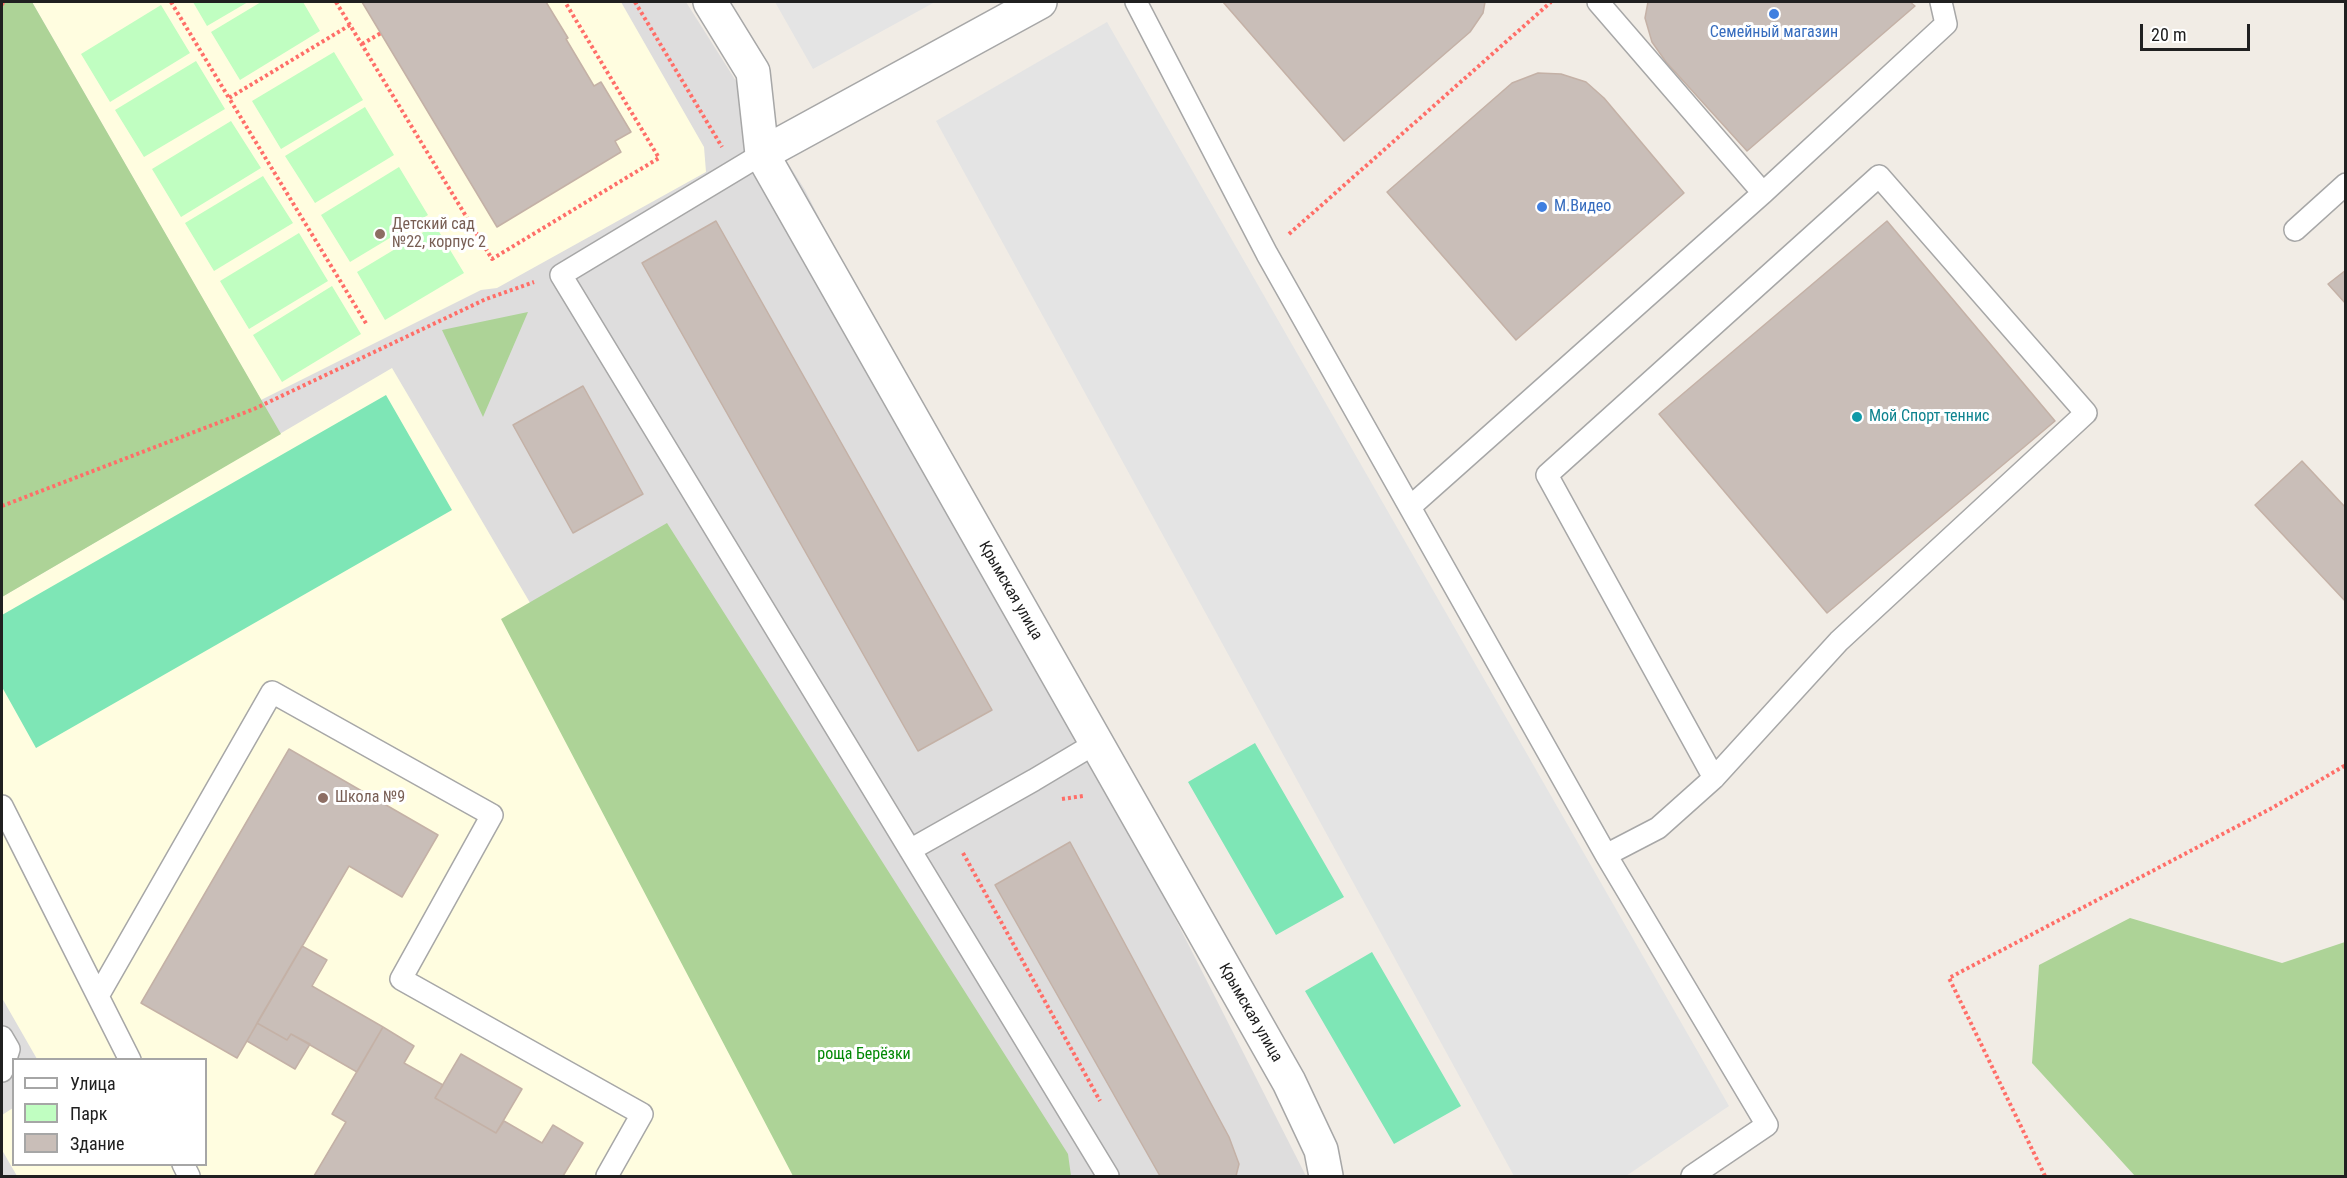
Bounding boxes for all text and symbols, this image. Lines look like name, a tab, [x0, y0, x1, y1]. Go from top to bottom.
marker: Семейный магазин	[1767, 7, 1781, 21]
scale bar	[2143, 12, 2252, 50]
place label: Семейный магазин	[1710, 23, 1838, 43]
text: 20 m	[2151, 24, 2186, 45]
place label: М.Видео	[1554, 197, 1611, 217]
marker: М.Видео	[1535, 200, 1549, 214]
place label: Детский сад №22, корпус 2	[392, 215, 486, 253]
marker: Детский сад №22, корпус 2	[373, 227, 387, 241]
place label: Мой Спорт теннис	[1869, 407, 1989, 427]
marker: Мой Спорт теннис	[1850, 410, 1864, 424]
street label: Крымская улица	[974, 538, 1046, 644]
place label: Школа №9	[335, 788, 405, 808]
marker: Школа №9	[316, 791, 330, 805]
street label: Крымская улица	[1214, 960, 1286, 1066]
park label: роща Берёзки	[817, 1045, 911, 1065]
legend	[12, 1058, 207, 1166]
text: Улица	[70, 1073, 116, 1094]
text: Парк	[70, 1103, 107, 1124]
text: Здание	[70, 1133, 124, 1154]

